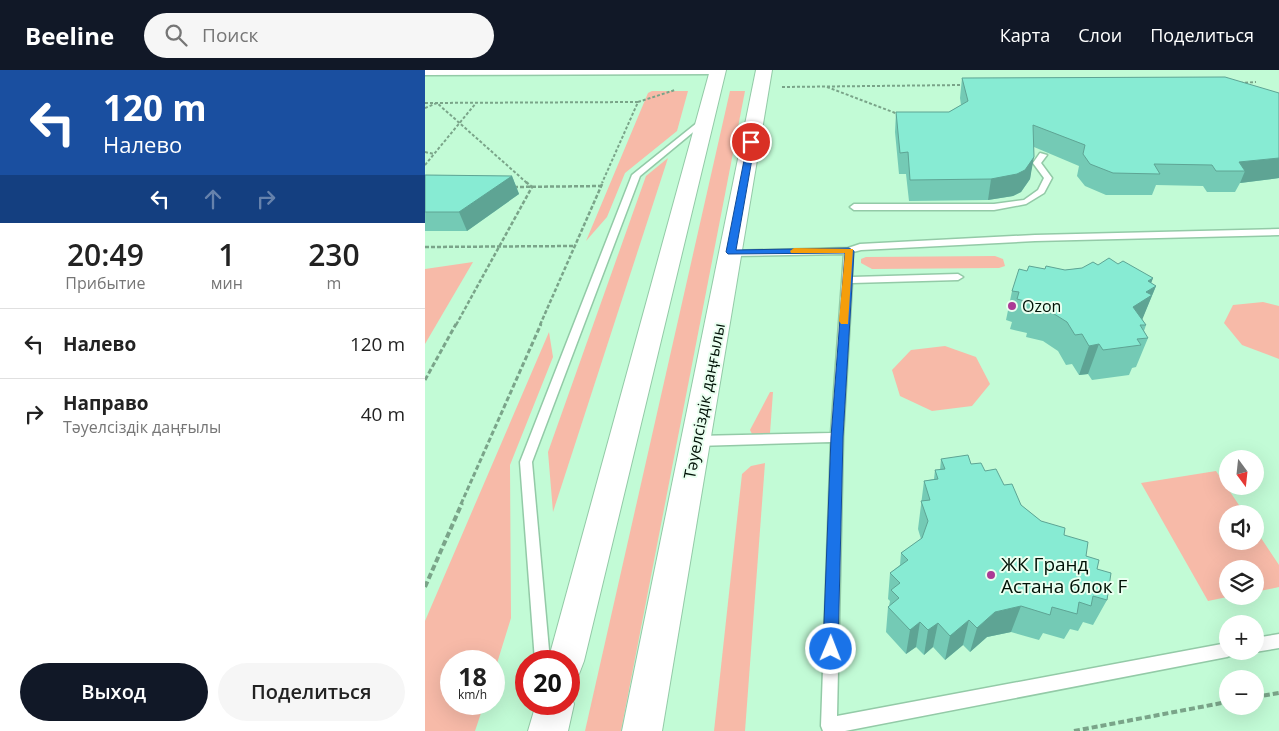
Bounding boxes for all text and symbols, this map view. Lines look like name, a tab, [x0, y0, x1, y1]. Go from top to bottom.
search box	[144, 13, 494, 58]
text: Beeline	[25, 19, 114, 52]
icon: search	[162, 21, 190, 49]
text: Поиск	[202, 22, 258, 48]
text: Карта	[1000, 23, 1050, 47]
text: Слои	[1078, 23, 1122, 47]
text: Поделиться	[1150, 23, 1254, 47]
text: 120 m	[103, 84, 207, 131]
icon: left	[20, 90, 85, 155]
pin	[730, 121, 772, 163]
icon: arrive	[737, 128, 765, 156]
text: Налево	[103, 129, 182, 159]
icon: left	[146, 185, 174, 213]
icon: ahead	[199, 185, 227, 213]
icon: right	[252, 185, 280, 213]
text: 20:49	[67, 234, 144, 275]
text: 1	[218, 234, 235, 275]
text: 230	[308, 234, 360, 275]
text: Прибытие	[65, 272, 145, 294]
text: мин	[211, 272, 243, 294]
text: m	[327, 272, 341, 294]
place label: Ozon	[1022, 295, 1061, 317]
marker: Ozon	[1006, 300, 1018, 312]
street label: Тәуелсіздік даңғылы	[678, 321, 730, 481]
icon: left	[20, 330, 48, 358]
text: Налево	[63, 331, 136, 357]
text: 120 m	[350, 331, 405, 357]
text: Направо	[63, 390, 149, 416]
icon: right	[20, 400, 48, 428]
text: 40 m	[361, 401, 405, 427]
text: Тәуелсіздік даңғылы	[63, 416, 221, 438]
north arrow	[1219, 450, 1264, 495]
map controls	[1219, 450, 1264, 715]
button: sound	[1219, 505, 1264, 550]
place label: ЖК Гранд Астана блок F	[1001, 551, 1127, 599]
button: layers	[1219, 560, 1264, 605]
marker: ЖК Гранд Астана блок F	[985, 569, 997, 581]
button: +	[1219, 615, 1264, 660]
position arrow	[804, 622, 856, 674]
speed limit sign: 20	[515, 650, 580, 715]
text: 18	[458, 659, 487, 693]
button: Выход	[20, 663, 208, 721]
button: Поделиться	[218, 663, 405, 721]
button: −	[1219, 670, 1264, 715]
text: km/h	[458, 686, 487, 703]

